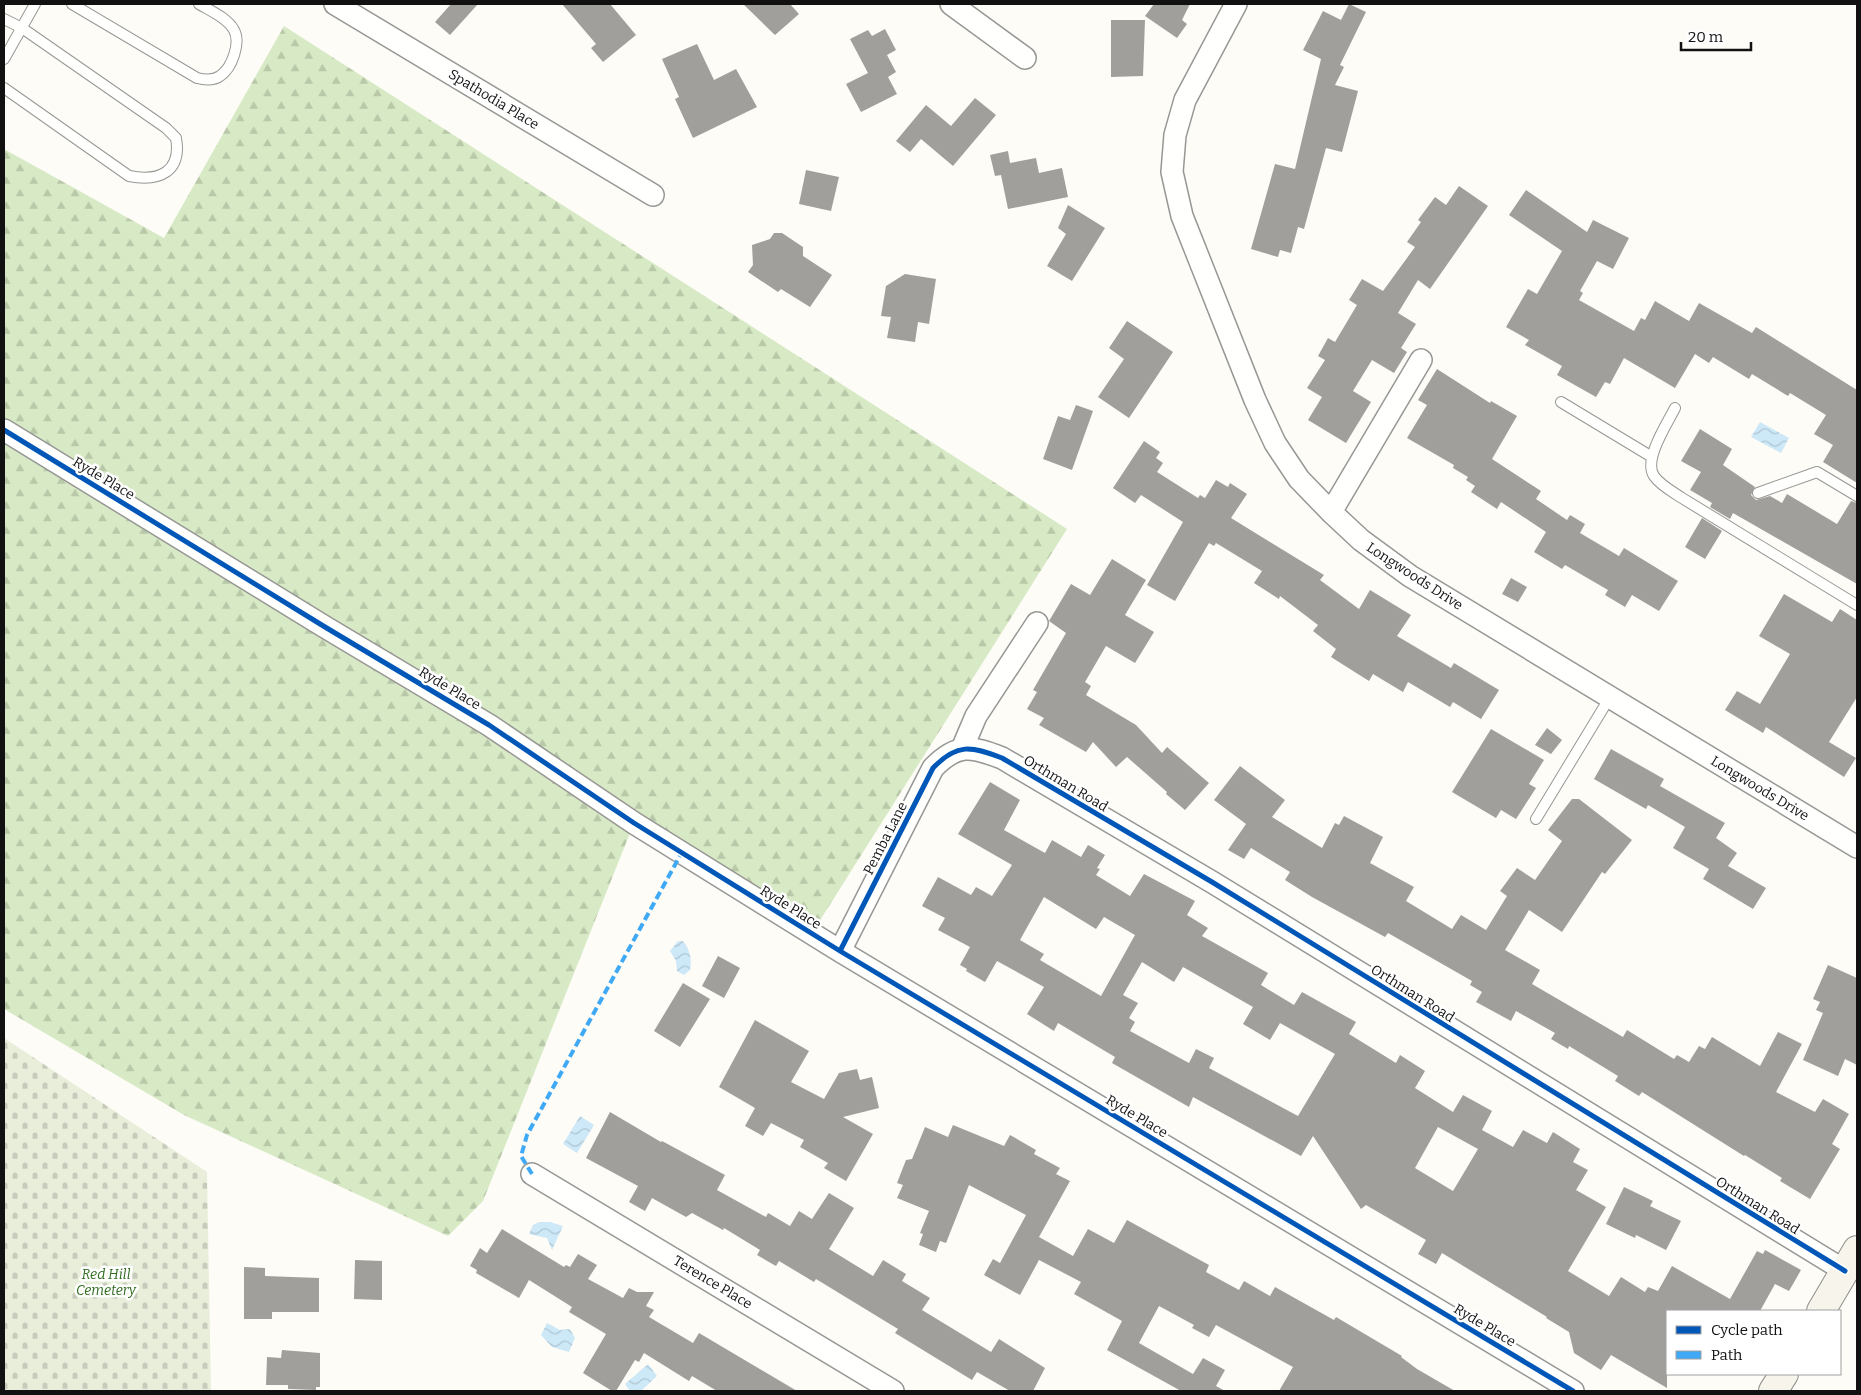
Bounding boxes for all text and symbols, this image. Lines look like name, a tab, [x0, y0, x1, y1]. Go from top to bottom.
scale bar	[1681, 20, 1751, 52]
text: 20 m	[1688, 28, 1724, 46]
street label: Spathodia Place	[445, 66, 542, 133]
street label: Ryde Place	[70, 453, 138, 503]
street label: Longwoods Drive	[1363, 539, 1466, 614]
street label: Ryde Place	[416, 663, 484, 713]
street label: Orthman Road	[1020, 752, 1111, 815]
street label: Longwoods Drive	[1708, 752, 1812, 824]
street label: Pemba Lane	[860, 799, 911, 877]
street label: Ryde Place	[757, 882, 824, 933]
street label: Orthman Road	[1368, 961, 1458, 1026]
street label: Ryde Place	[1103, 1091, 1171, 1141]
street label: Orthman Road	[1713, 1173, 1803, 1238]
street label: Terence Place	[670, 1252, 755, 1313]
park label: Red Hill Cemetery	[76, 1266, 137, 1299]
street label: Ryde Place	[1451, 1300, 1519, 1350]
legend	[1666, 1310, 1841, 1375]
text: Cycle path	[1711, 1321, 1783, 1339]
text: Path	[1711, 1346, 1743, 1364]

